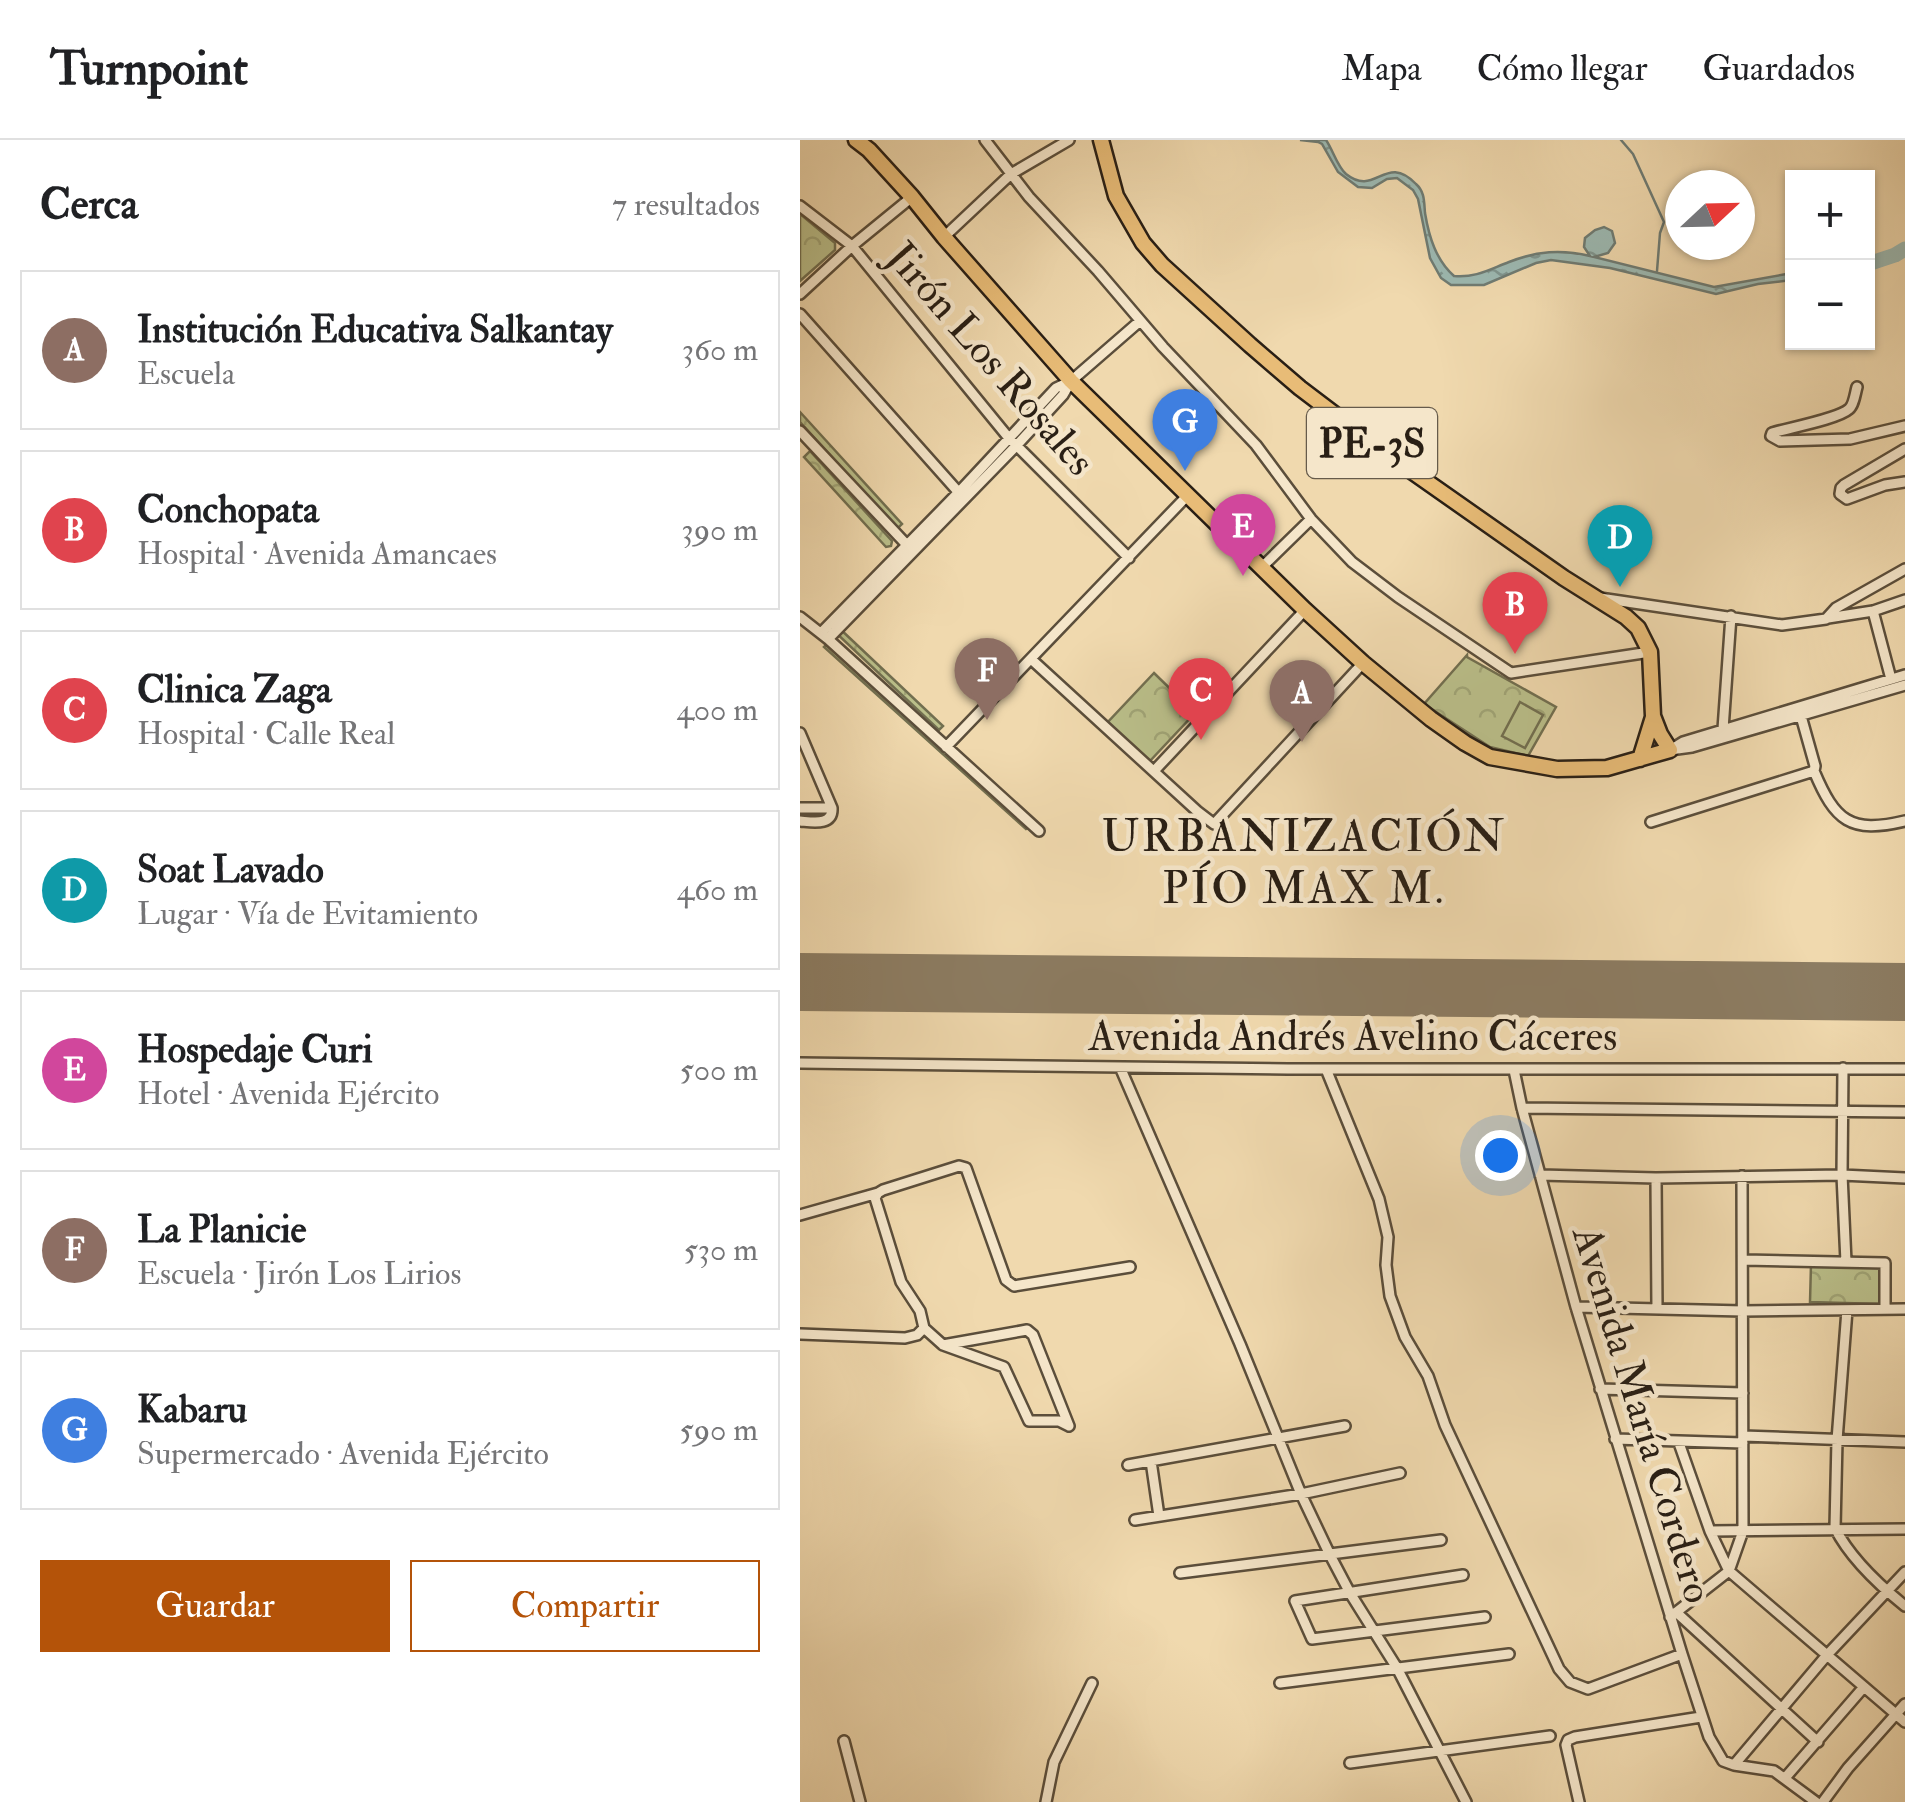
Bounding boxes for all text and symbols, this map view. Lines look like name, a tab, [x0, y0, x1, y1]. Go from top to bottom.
text: Turnpoint	[50, 39, 248, 99]
text: Mapa	[1342, 47, 1422, 91]
text: Cómo llegar	[1477, 47, 1648, 91]
text: Guardados	[1703, 47, 1855, 91]
north arrow	[1665, 170, 1755, 260]
map controls	[1785, 170, 1875, 350]
button: +	[1785, 170, 1875, 260]
text: Cerca	[40, 179, 138, 231]
text: 7 resultados	[612, 185, 760, 225]
street label: Jirón Los Rosales	[874, 231, 1106, 487]
button: −	[1785, 260, 1875, 350]
text: Institución Educativa Salkantay	[137, 306, 613, 354]
text: A	[64, 330, 85, 370]
text: 360 m	[682, 330, 758, 370]
text: Escuela	[137, 354, 235, 394]
pin: G	[1152, 388, 1218, 471]
road number: PE-3S	[1307, 408, 1437, 478]
text: Conchopata	[137, 486, 319, 534]
pin: E	[1210, 494, 1276, 576]
pin: D	[1588, 504, 1652, 587]
text: B	[64, 510, 85, 550]
text: 390 m	[681, 510, 758, 550]
text: Hospital · Avenida Amancaes	[137, 534, 497, 574]
pin: B	[1482, 572, 1548, 654]
pin: F	[954, 638, 1020, 720]
pin: C	[1168, 658, 1234, 740]
pin: A	[1270, 660, 1334, 742]
text: Clinica Zaga	[137, 666, 332, 714]
text: C	[63, 690, 86, 730]
text: 400 m	[676, 690, 758, 730]
text: Hospital · Calle Real	[137, 714, 395, 754]
district label: URBANIZACIÓN PÍO MAX M.	[1101, 808, 1507, 917]
text: Soat Lavado	[137, 846, 324, 894]
text: D	[61, 870, 88, 910]
text: 460 m	[677, 870, 758, 910]
text: Lugar · Vía de Evitamiento	[137, 894, 478, 934]
street label: Avenida Andrés Avelino Cáceres	[1088, 1011, 1617, 1063]
text: Hospedaje Curi	[137, 1026, 373, 1074]
text: E	[63, 1050, 86, 1090]
text: 500 m	[680, 1050, 758, 1090]
text: Hotel · Avenida Ejército	[137, 1074, 439, 1114]
your location	[1475, 1130, 1526, 1181]
text: La Planicie	[137, 1206, 306, 1254]
street label: Avenida María Cordero	[1560, 1219, 1724, 1609]
text: F	[64, 1230, 85, 1270]
text: 530 m	[684, 1230, 758, 1270]
text: Escuela · Jirón Los Lirios	[137, 1254, 461, 1294]
text: Kabaru	[137, 1386, 247, 1434]
text: G	[61, 1410, 88, 1450]
text: 590 m	[680, 1410, 758, 1450]
text: Supermercado · Avenida Ejército	[137, 1434, 549, 1474]
button: Guardar	[40, 1560, 390, 1652]
button: Compartir	[410, 1560, 760, 1652]

